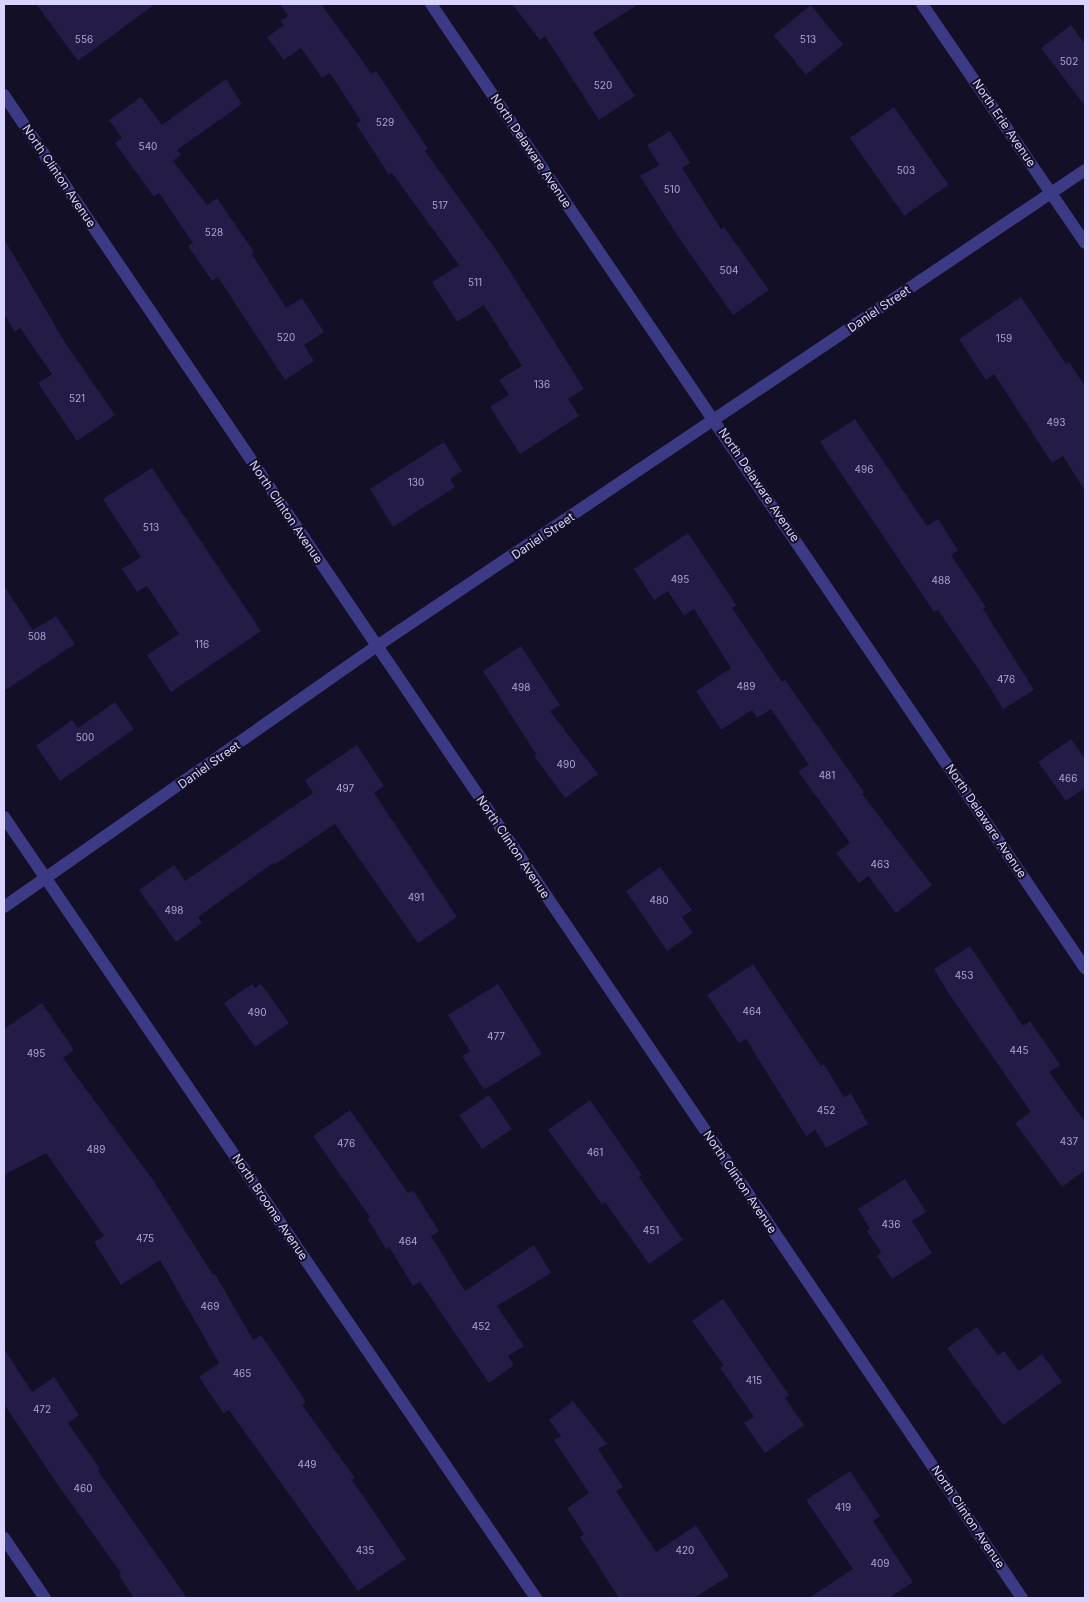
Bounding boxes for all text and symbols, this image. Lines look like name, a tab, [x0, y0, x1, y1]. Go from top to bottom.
house number: 556	[75, 34, 93, 46]
house number: 513	[800, 34, 816, 46]
house number: 502	[1060, 56, 1078, 68]
street label: North Erie Avenue	[969, 76, 1039, 170]
house number: 520	[594, 80, 612, 92]
street label: North Delaware Avenue	[488, 91, 574, 211]
house number: 529	[376, 117, 394, 129]
street label: North Clinton Avenue	[19, 122, 99, 230]
house number: 540	[139, 141, 157, 153]
house number: 503	[897, 165, 915, 177]
house number: 510	[664, 184, 680, 196]
house number: 517	[432, 200, 448, 212]
house number: 528	[205, 227, 223, 239]
house number: 504	[720, 265, 738, 277]
house number: 511	[468, 277, 482, 289]
street label: Daniel Street	[845, 283, 913, 335]
house number: 520	[277, 332, 295, 344]
house number: 159	[996, 333, 1012, 345]
house number: 136	[534, 379, 550, 391]
house number: 521	[69, 393, 85, 405]
house number: 493	[1047, 417, 1065, 429]
street label: North Delaware Avenue	[716, 425, 802, 545]
street label: North Clinton Avenue	[246, 458, 326, 566]
house number: 496	[855, 464, 873, 476]
house number: 130	[408, 477, 424, 489]
street label: Daniel Street	[509, 510, 577, 562]
house number: 513	[143, 522, 159, 534]
house number: 495	[671, 574, 689, 586]
house number: 488	[932, 575, 950, 587]
house number: 508	[28, 631, 46, 643]
house number: 116	[195, 639, 209, 651]
house number: 476	[997, 674, 1015, 686]
house number: 489	[737, 681, 755, 693]
house number: 498	[512, 682, 530, 694]
house number: 500	[76, 732, 94, 744]
street label: Daniel Street	[175, 738, 243, 792]
house number: 490	[557, 759, 575, 771]
street label: North Delaware Avenue	[943, 761, 1029, 881]
house number: 481	[819, 770, 835, 782]
house number: 466	[1059, 773, 1077, 785]
house number: 497	[336, 783, 354, 795]
street label: North Clinton Avenue	[473, 793, 553, 901]
house number: 463	[871, 859, 889, 871]
house number: 491	[408, 892, 424, 904]
house number: 480	[650, 895, 668, 907]
house number: 498	[165, 905, 183, 917]
house number: 453	[955, 970, 973, 982]
house number: 464	[742, 1006, 762, 1018]
house number: 490	[248, 1007, 266, 1019]
house number: 477	[487, 1031, 505, 1043]
house number: 445	[1010, 1045, 1028, 1057]
house number: 495	[27, 1048, 45, 1060]
house number: 452	[817, 1105, 835, 1117]
street label: North Clinton Avenue	[700, 1128, 780, 1236]
house number: 437	[1060, 1136, 1078, 1148]
house number: 476	[337, 1138, 355, 1150]
house number: 489	[87, 1144, 105, 1156]
house number: 461	[587, 1147, 603, 1159]
street label: North Broome Avenue	[229, 1151, 311, 1263]
house number: 436	[882, 1219, 900, 1231]
house number: 451	[643, 1225, 659, 1237]
house number: 475	[136, 1233, 154, 1245]
house number: 464	[398, 1236, 418, 1248]
house number: 469	[201, 1301, 219, 1313]
house number: 452	[472, 1321, 490, 1333]
house number: 465	[233, 1368, 251, 1380]
house number: 415	[746, 1375, 762, 1387]
house number: 472	[33, 1404, 51, 1416]
house number: 449	[297, 1459, 317, 1471]
street label: North Clinton Avenue	[928, 1463, 1008, 1571]
house number: 460	[74, 1483, 92, 1495]
house number: 419	[835, 1502, 851, 1514]
house number: 435	[356, 1545, 374, 1557]
house number: 420	[676, 1545, 694, 1557]
house number: 409	[871, 1558, 889, 1570]

